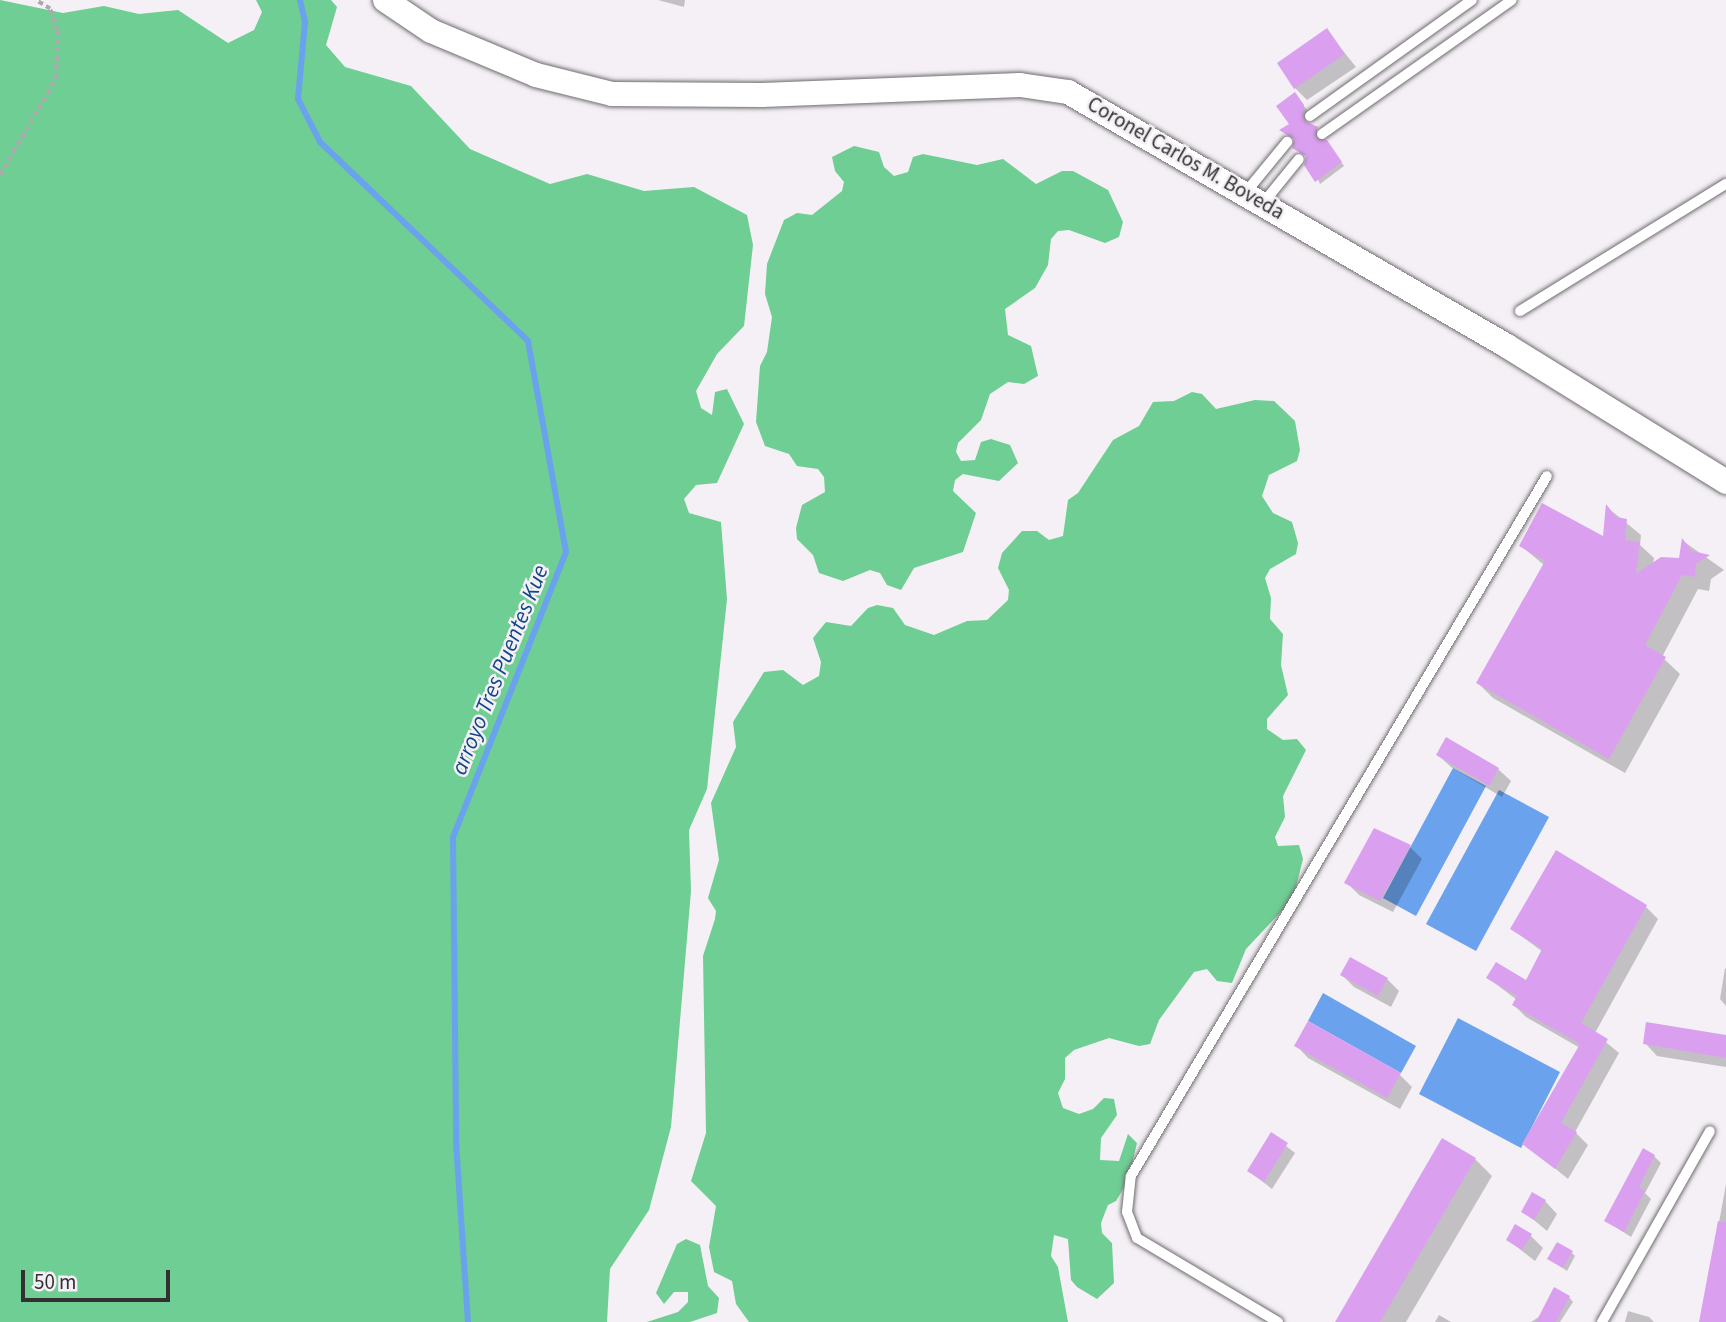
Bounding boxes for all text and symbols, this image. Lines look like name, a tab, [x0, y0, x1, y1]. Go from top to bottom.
street label: Coronel Carlos M. Boveda	[1083, 91, 1289, 225]
water label: arroyo Tres Puentes Kue	[445, 561, 555, 779]
scale bar	[24, 1256, 173, 1300]
text: 50 m	[34, 1267, 76, 1297]

